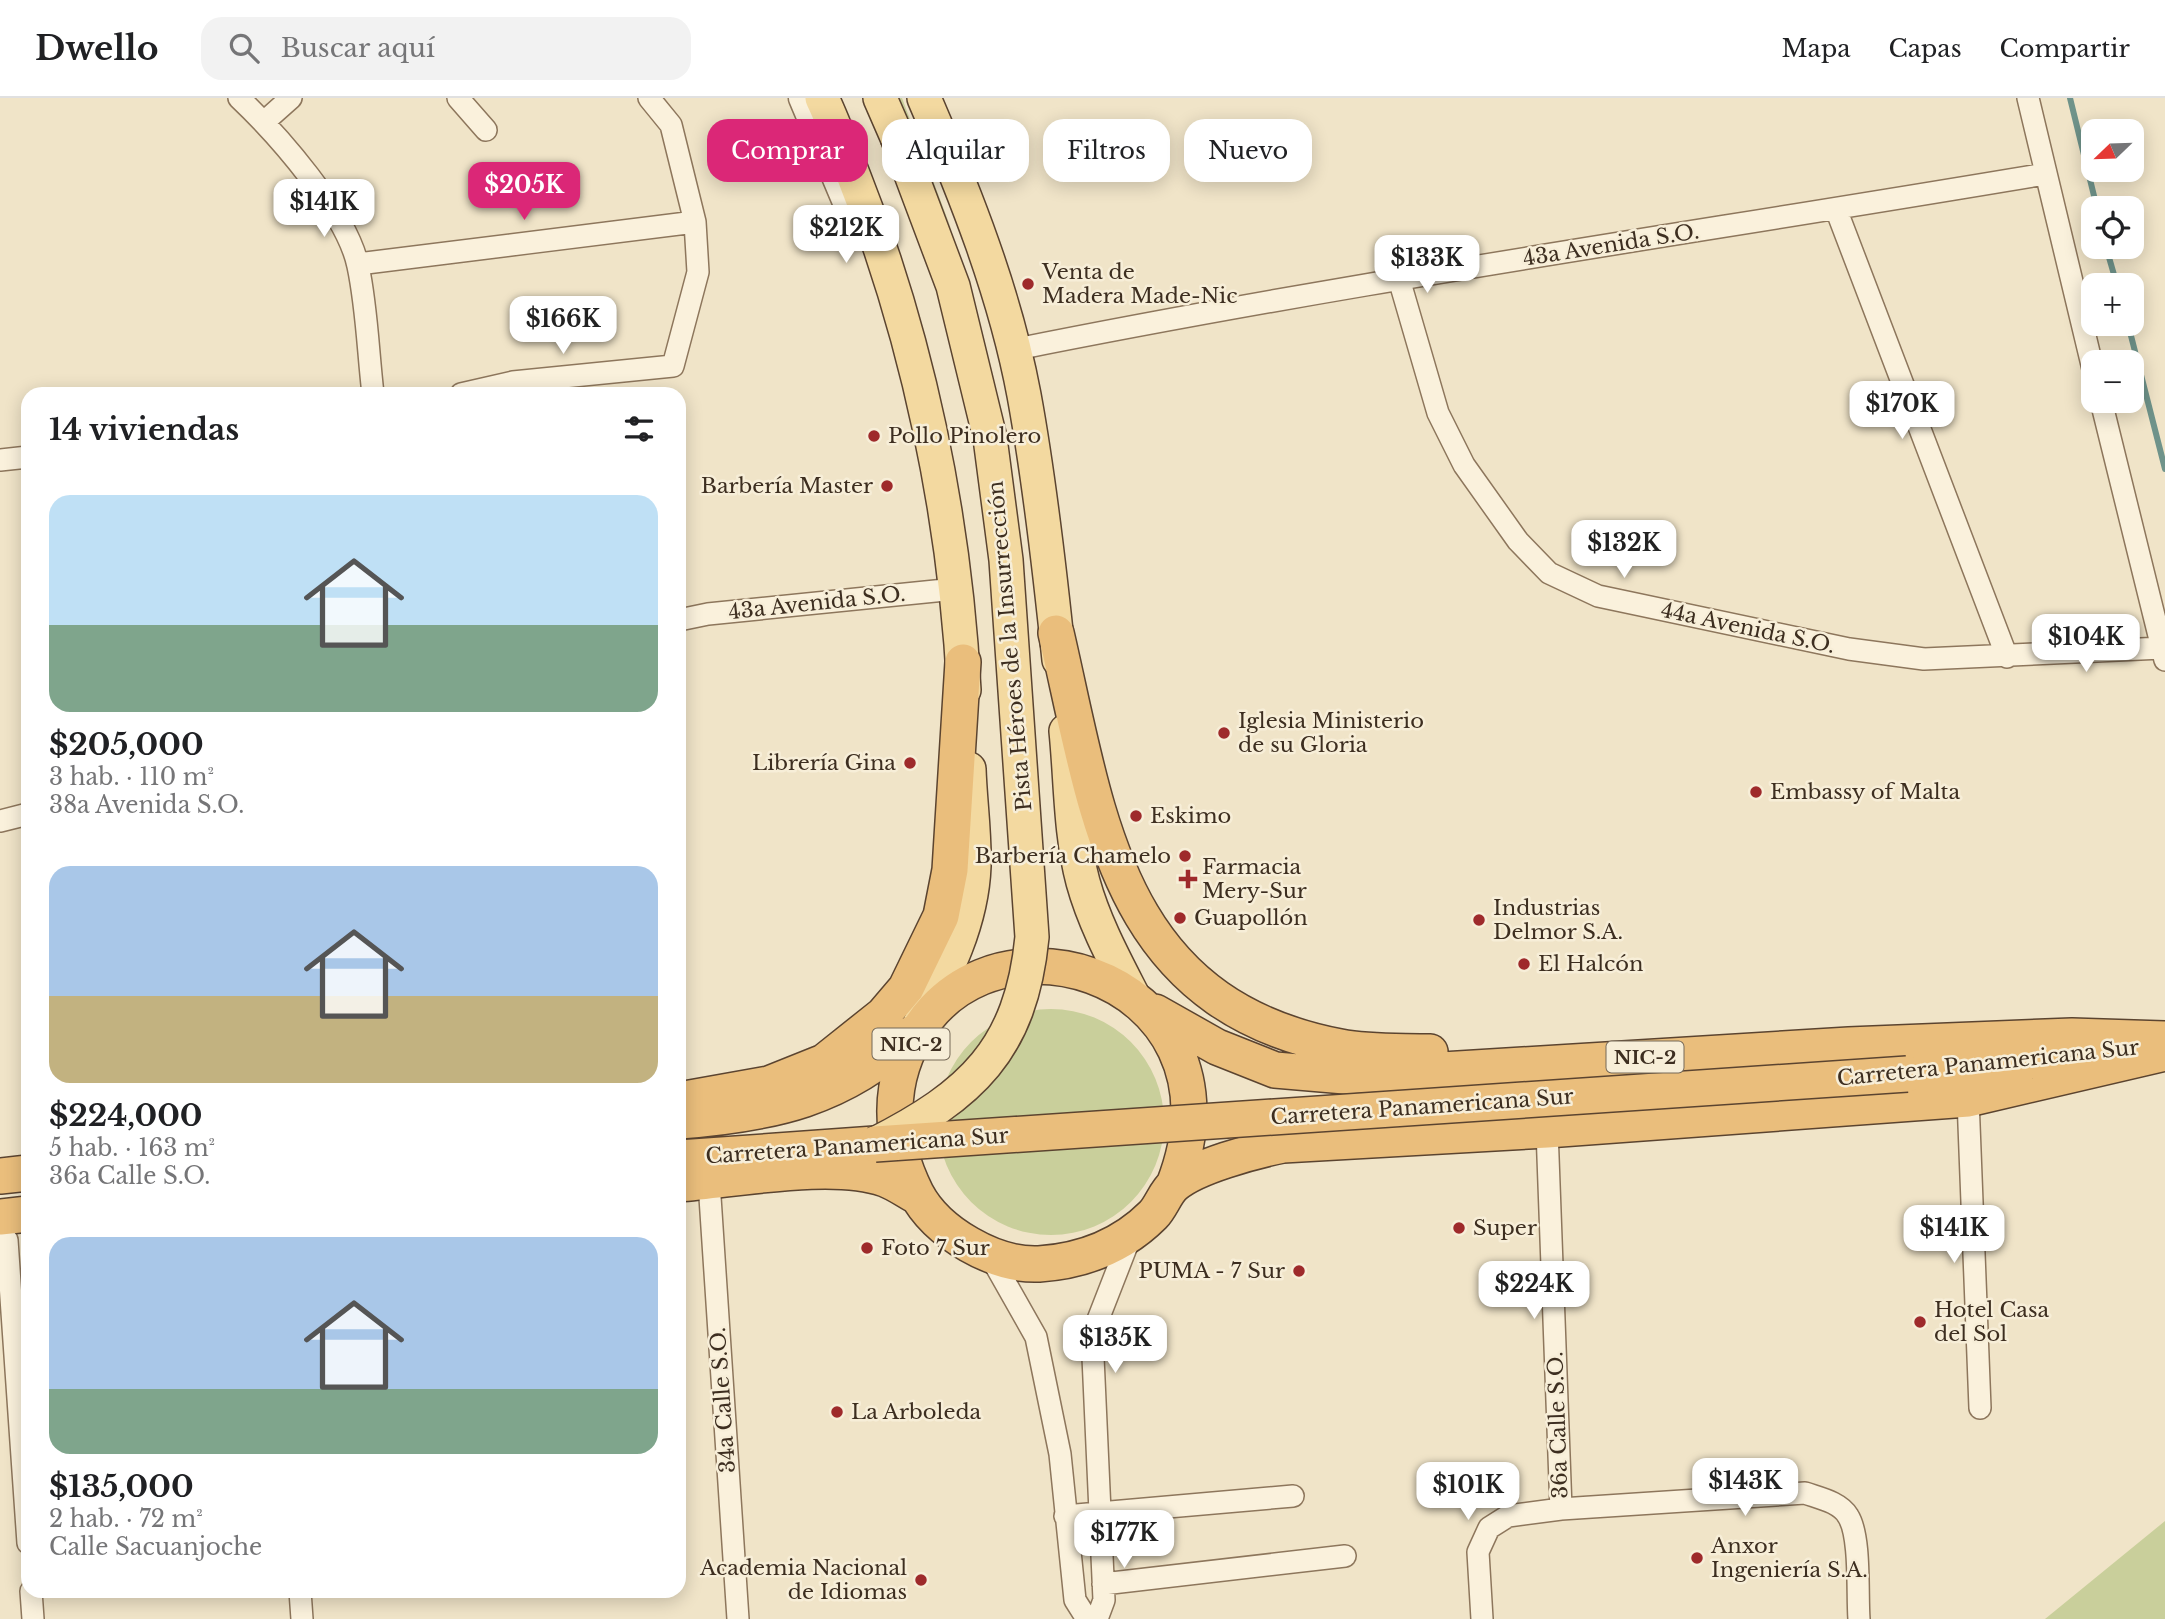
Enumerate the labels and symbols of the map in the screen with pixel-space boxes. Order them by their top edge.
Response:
north arrow [2081,119,2144,182]
pin: $205K [475,162,573,222]
pin: $141K [275,180,373,239]
pin: $212K [797,206,895,265]
street label: 43a Avenida S.O. [1521,218,1701,272]
pin: $133K [1378,236,1476,295]
place label: Venta de Madera Made-Nic [1041,259,1238,309]
marker: Venta de Madera Made-Nic [1020,276,1036,292]
pin: $166K [514,296,612,356]
pin: $170K [1853,382,1951,441]
place label: Pollo Pinolero [888,423,1041,449]
marker: Pollo Pinolero [866,428,882,444]
place label: Barbería Master [701,473,873,499]
marker: Barbería Master [879,478,895,494]
street label: Pista Héroes de la Insurrección [983,480,1037,812]
pin: $132K [1575,520,1673,580]
street label: 43a Avenida S.O. [727,581,907,625]
street label: 44a Avenida S.O. [1659,597,1837,659]
pin: $104K [2037,614,2135,674]
place label: Iglesia Ministerio de su Gloria [1238,708,1424,758]
marker: Iglesia Ministerio de su Gloria [1216,725,1232,741]
place label: Librería Gina [752,750,896,776]
marker: Librería Gina [902,755,918,771]
place label: Embassy of Malta [1770,779,1961,805]
marker: Embassy of Malta [1748,784,1764,800]
place label: Eskimo [1150,803,1231,829]
marker: Eskimo [1128,808,1144,824]
place label: Barbería Chamelo [975,843,1171,869]
marker: Barbería Chamelo [1177,848,1193,864]
place label: Farmacia Mery-Sur [1202,854,1307,904]
marker: Farmacia Mery-Sur [1180,871,1196,887]
place label: Industrias Delmor S.A. [1493,895,1623,945]
place label: Guapollón [1194,905,1308,931]
marker: Guapollón [1172,910,1188,926]
marker: Industrias Delmor S.A. [1471,912,1487,928]
place label: El Halcón [1538,951,1643,977]
marker: El Halcón [1516,956,1532,972]
road number: NIC-2 [872,1028,950,1060]
street label: Carretera Panamericana Sur [1836,1034,2140,1092]
road number: NIC-2 [1606,1042,1684,1072]
street label: Carretera Panamericana Sur [1270,1083,1574,1131]
street label: Carretera Panamericana Sur [705,1122,1009,1170]
pin: $141K [1905,1206,2003,1265]
place label: Super [1473,1215,1537,1241]
marker: Super [1451,1220,1467,1236]
place label: Foto 7 Sur [881,1235,990,1261]
marker: Foto 7 Sur [859,1240,875,1256]
place label: PUMA - 7 Sur [1138,1258,1285,1284]
pin: $224K [1485,1262,1583,1321]
marker: PUMA - 7 Sur [1291,1263,1307,1279]
place label: Hotel Casa del Sol [1934,1297,2049,1347]
marker: Hotel Casa del Sol [1912,1314,1928,1330]
pin: $135K [1066,1316,1164,1375]
street label: 34a Calle S.O. [705,1326,741,1474]
street label: 36a Calle S.O. [1542,1351,1574,1499]
place label: La Arboleda [851,1399,982,1425]
marker: La Arboleda [829,1404,845,1420]
pin: $143K [1696,1458,1794,1518]
pin: $101K [1419,1462,1517,1522]
pin: $177K [1075,1510,1173,1570]
place label: Anxor Ingeniería S.A. [1710,1533,1868,1583]
marker: Anxor Ingeniería S.A. [1689,1550,1705,1566]
place label: Academia Nacional de Idiomas [699,1555,907,1605]
marker: Academia Nacional de Idiomas [913,1572,929,1588]

